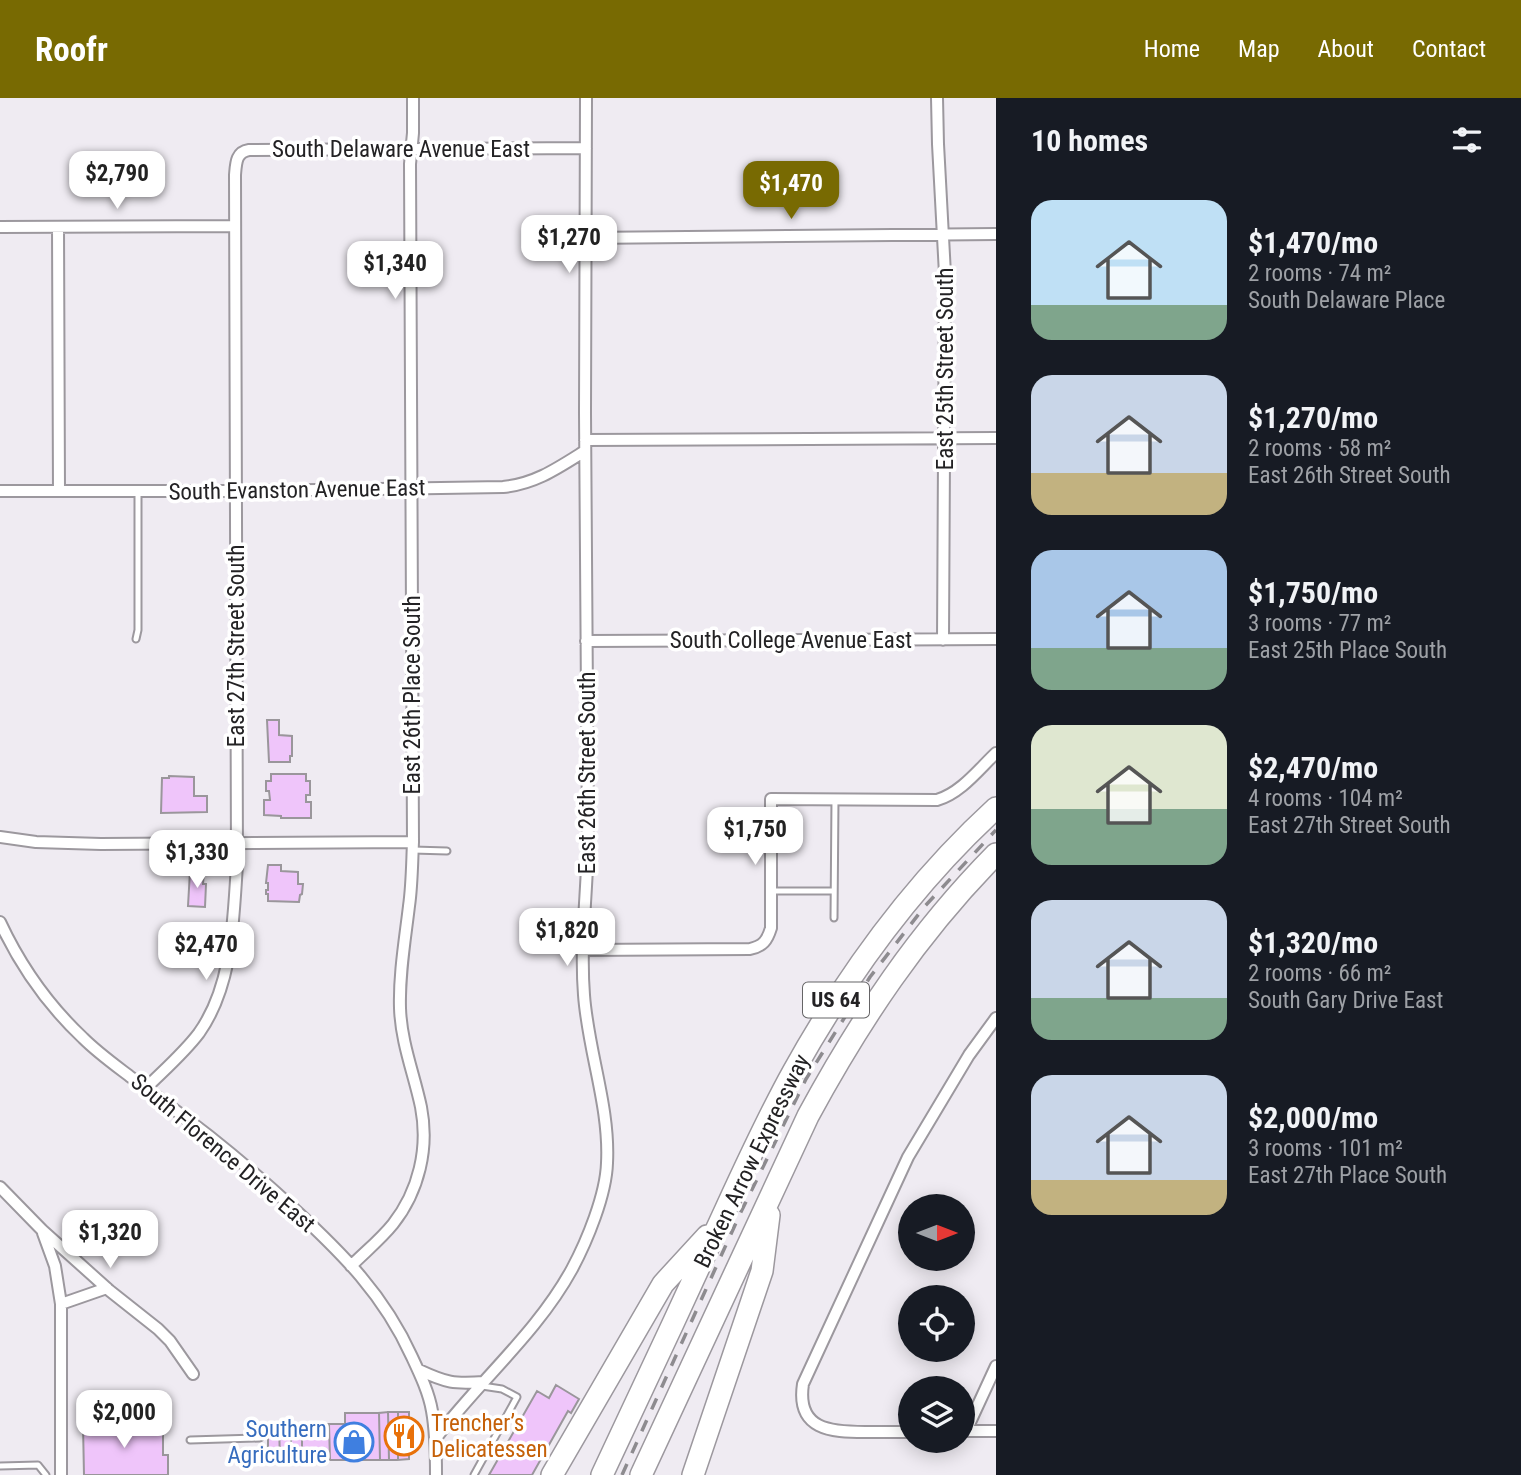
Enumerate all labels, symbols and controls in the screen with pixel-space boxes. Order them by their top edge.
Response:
text: Roofr [35,30,108,69]
text: Home [1144,35,1200,63]
text: Map [1238,35,1280,63]
text: About [1318,35,1374,63]
text: Contact [1412,35,1486,63]
icon: filters [1448,121,1486,159]
text: 10 homes [1031,123,1148,158]
street label: South Delaware Avenue East [272,136,530,163]
pin: $2,790 [60,152,174,211]
text: $2,790 [85,160,149,187]
pin: $1,470 [734,162,848,221]
text: $1,470 [759,170,823,197]
pin: $1,270 [512,216,626,275]
text: $1,270 [537,224,601,251]
text: $1,470/mo [1248,225,1378,260]
icon: home [1087,228,1171,312]
pin: $1,340 [338,242,452,301]
text: $1,340 [363,250,427,277]
text: 2 rooms · 74 m² [1248,260,1391,287]
street label: East 25th Street South [932,268,959,470]
text: South Delaware Place [1248,287,1445,314]
text: $1,270/mo [1248,400,1378,435]
icon: home [1087,403,1171,487]
text: 2 rooms · 58 m² [1248,435,1391,462]
text: East 26th Street South [1248,462,1451,489]
street label: South Evanston Avenue East [168,474,426,506]
street label: East 27th Street South [223,545,250,747]
text: $1,750/mo [1248,575,1378,610]
icon: home [1087,578,1171,662]
street label: East 26th Place South [399,595,426,795]
text: 3 rooms · 77 m² [1248,610,1391,637]
street label: South College Avenue East [670,627,912,654]
text: East 25th Place South [1248,637,1447,664]
street label: East 26th Street South [574,672,601,874]
text: $2,470/mo [1248,750,1378,785]
icon: home [1087,753,1171,837]
text: 4 rooms · 104 m² [1248,785,1403,812]
pin: $1,750 [698,808,812,867]
text: East 27th Street South [1248,812,1451,839]
text: $1,750 [723,816,787,843]
pin: $1,330 [140,830,254,890]
text: $1,330 [165,839,229,866]
pin: $1,820 [510,908,624,968]
text: $1,820 [535,917,599,944]
pin: $2,470 [149,922,263,982]
text: $1,320/mo [1248,925,1378,960]
icon: home [1087,928,1171,1012]
text: $2,470 [174,931,238,958]
text: 2 rooms · 66 m² [1248,960,1391,987]
road number: US 64 [803,982,869,1018]
text: South Gary Drive East [1248,987,1443,1014]
street label: Broken Arrow Expressway [689,1050,816,1272]
street label: South Florence Drive East [125,1068,321,1238]
text: $2,000/mo [1248,1100,1378,1135]
icon: home [1087,1103,1171,1187]
text: 3 rooms · 101 m² [1248,1135,1403,1162]
text: East 27th Place South [1248,1162,1447,1189]
north arrow [898,1194,975,1270]
map controls [898,1194,975,1453]
pin: $1,320 [53,1210,167,1270]
text: $1,320 [78,1219,142,1246]
button: locate [898,1285,975,1362]
button: layers [898,1376,975,1453]
pin: $2,000 [67,1390,181,1450]
text: $2,000 [92,1399,156,1426]
place label: Trencher’s Delicatessen [431,1410,548,1463]
restaurant icon: Trencher’s Delicatessen [383,1415,425,1457]
place label: Southern Agriculture [228,1416,327,1469]
shop icon: Southern Agriculture [333,1421,375,1463]

